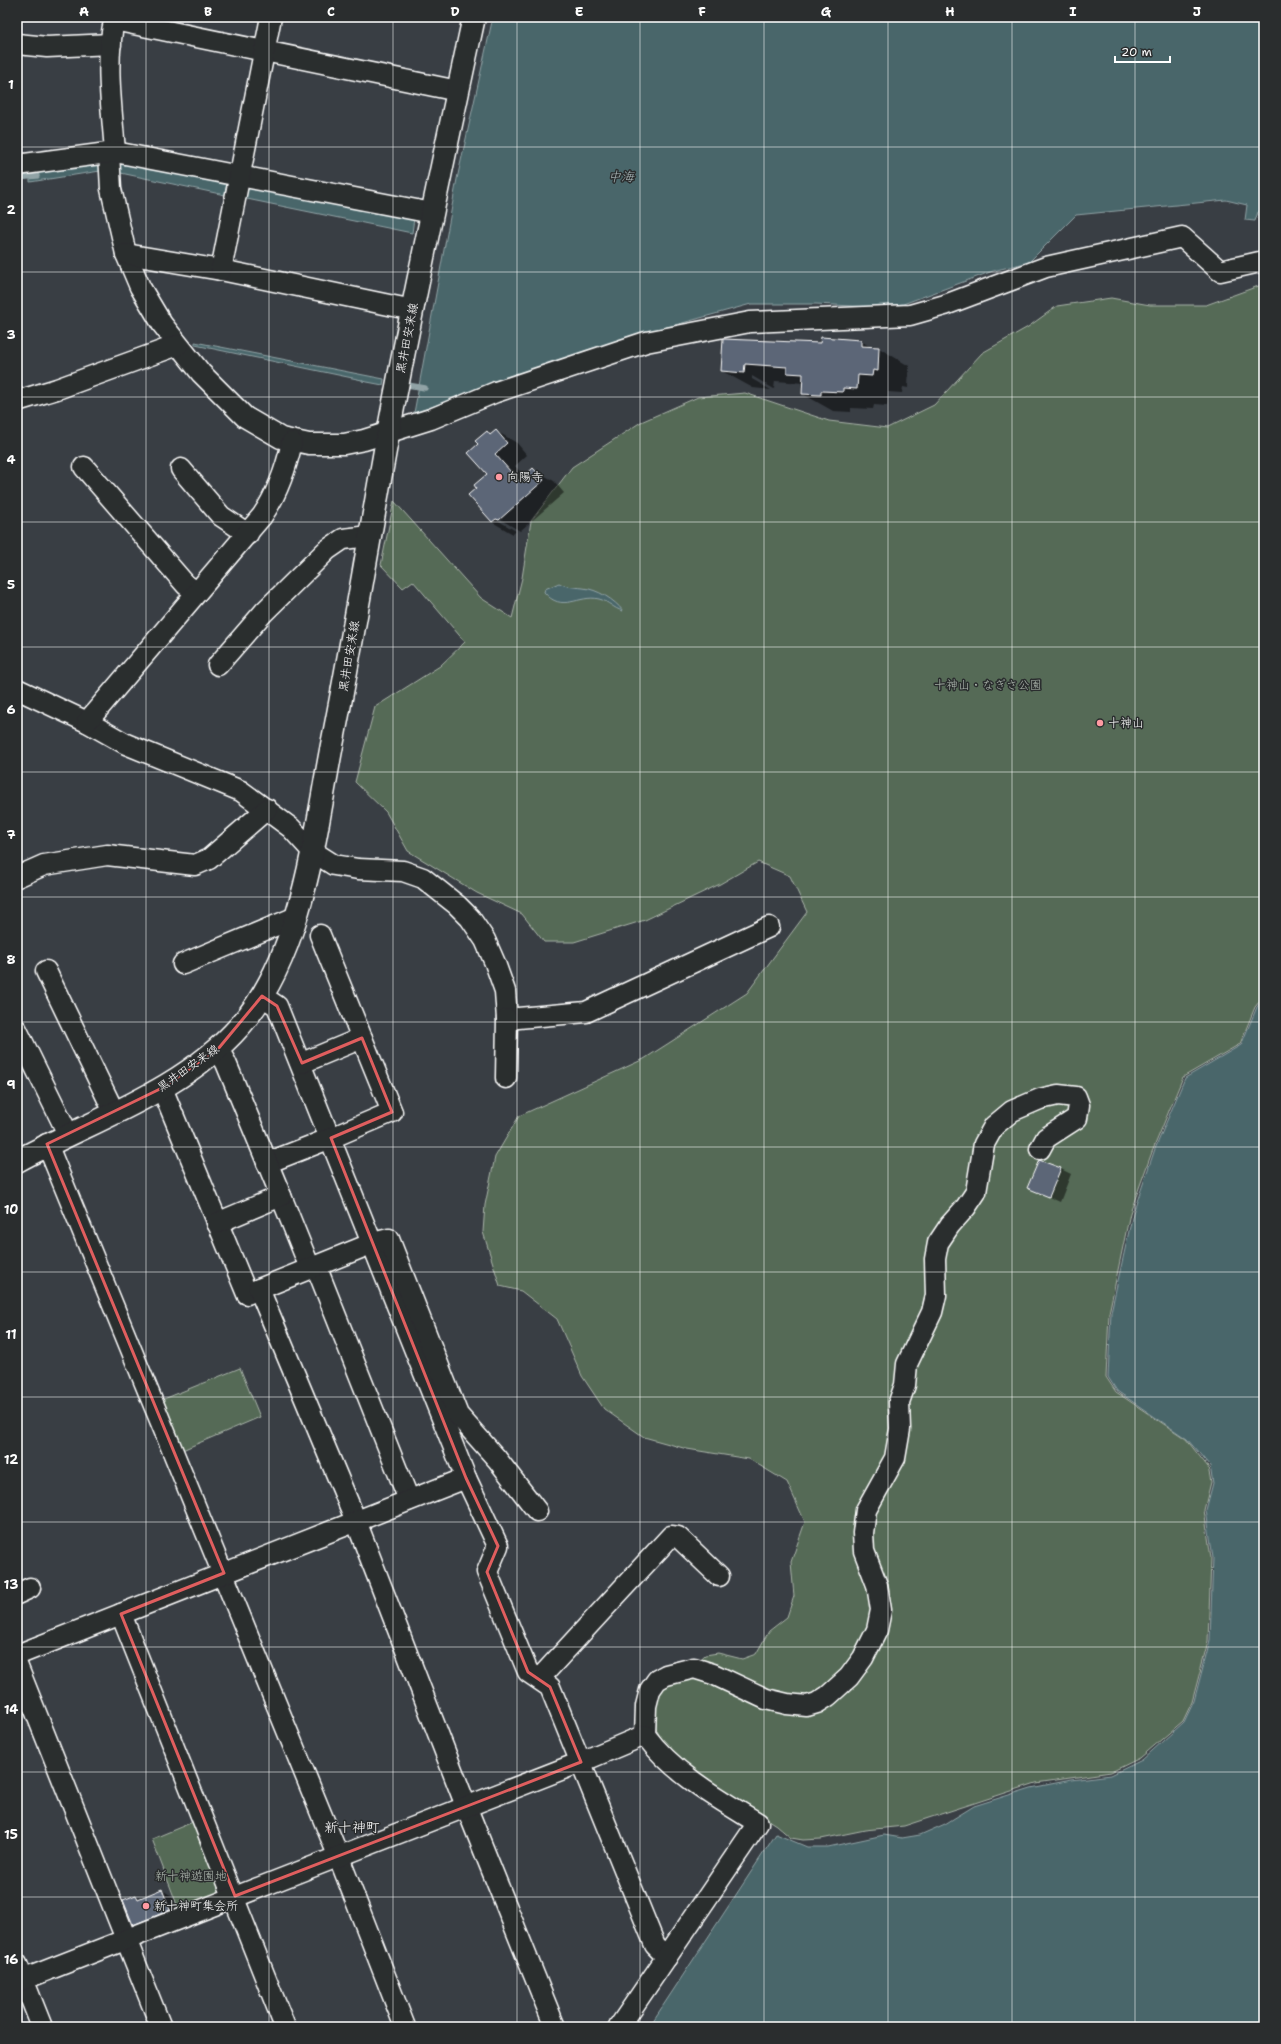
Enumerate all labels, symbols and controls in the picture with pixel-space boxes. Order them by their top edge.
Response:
text: A [79,3,89,20]
text: B [204,3,212,20]
text: C [327,3,335,20]
text: D [450,3,460,20]
text: E [575,3,584,20]
text: F [698,3,706,20]
text: G [821,3,832,20]
text: H [945,3,955,20]
text: I [1069,3,1077,20]
text: J [1193,3,1201,20]
scale bar [1115,38,1170,64]
text: 20 m [1121,44,1152,60]
text: 1 [8,76,14,93]
water label: 中海 [608,168,635,185]
text: 2 [6,201,16,218]
street label: 黒井田安来線 [392,301,422,375]
text: 3 [6,326,16,343]
text: 4 [6,451,16,468]
place label: 向陽寺 [507,469,543,485]
marker: 向陽寺 [494,472,504,482]
text: 5 [7,576,15,593]
street label: 黒井田安来線 [335,619,363,693]
park label: 十神山・なぎさ公園 [934,677,1042,693]
text: 6 [6,701,16,718]
place label: 十神山 [1108,715,1144,731]
marker: 十神山 [1095,718,1105,728]
text: 7 [6,826,16,843]
text: 8 [6,951,16,968]
street label: 黒井田安来線 [154,1041,222,1095]
text: 9 [6,1076,16,1093]
text: 10 [4,1201,18,1218]
text: 11 [5,1326,17,1343]
text: 12 [4,1451,18,1468]
text: 13 [4,1576,18,1593]
text: 14 [4,1701,18,1718]
district label: 新十神町 [324,1818,380,1836]
text: 15 [4,1826,18,1843]
park label: 新十神遊園地 [155,1868,227,1884]
place label: 新十神町集会所 [154,1898,238,1914]
marker: 新十神町集会所 [141,1901,151,1911]
text: 16 [4,1951,18,1968]

